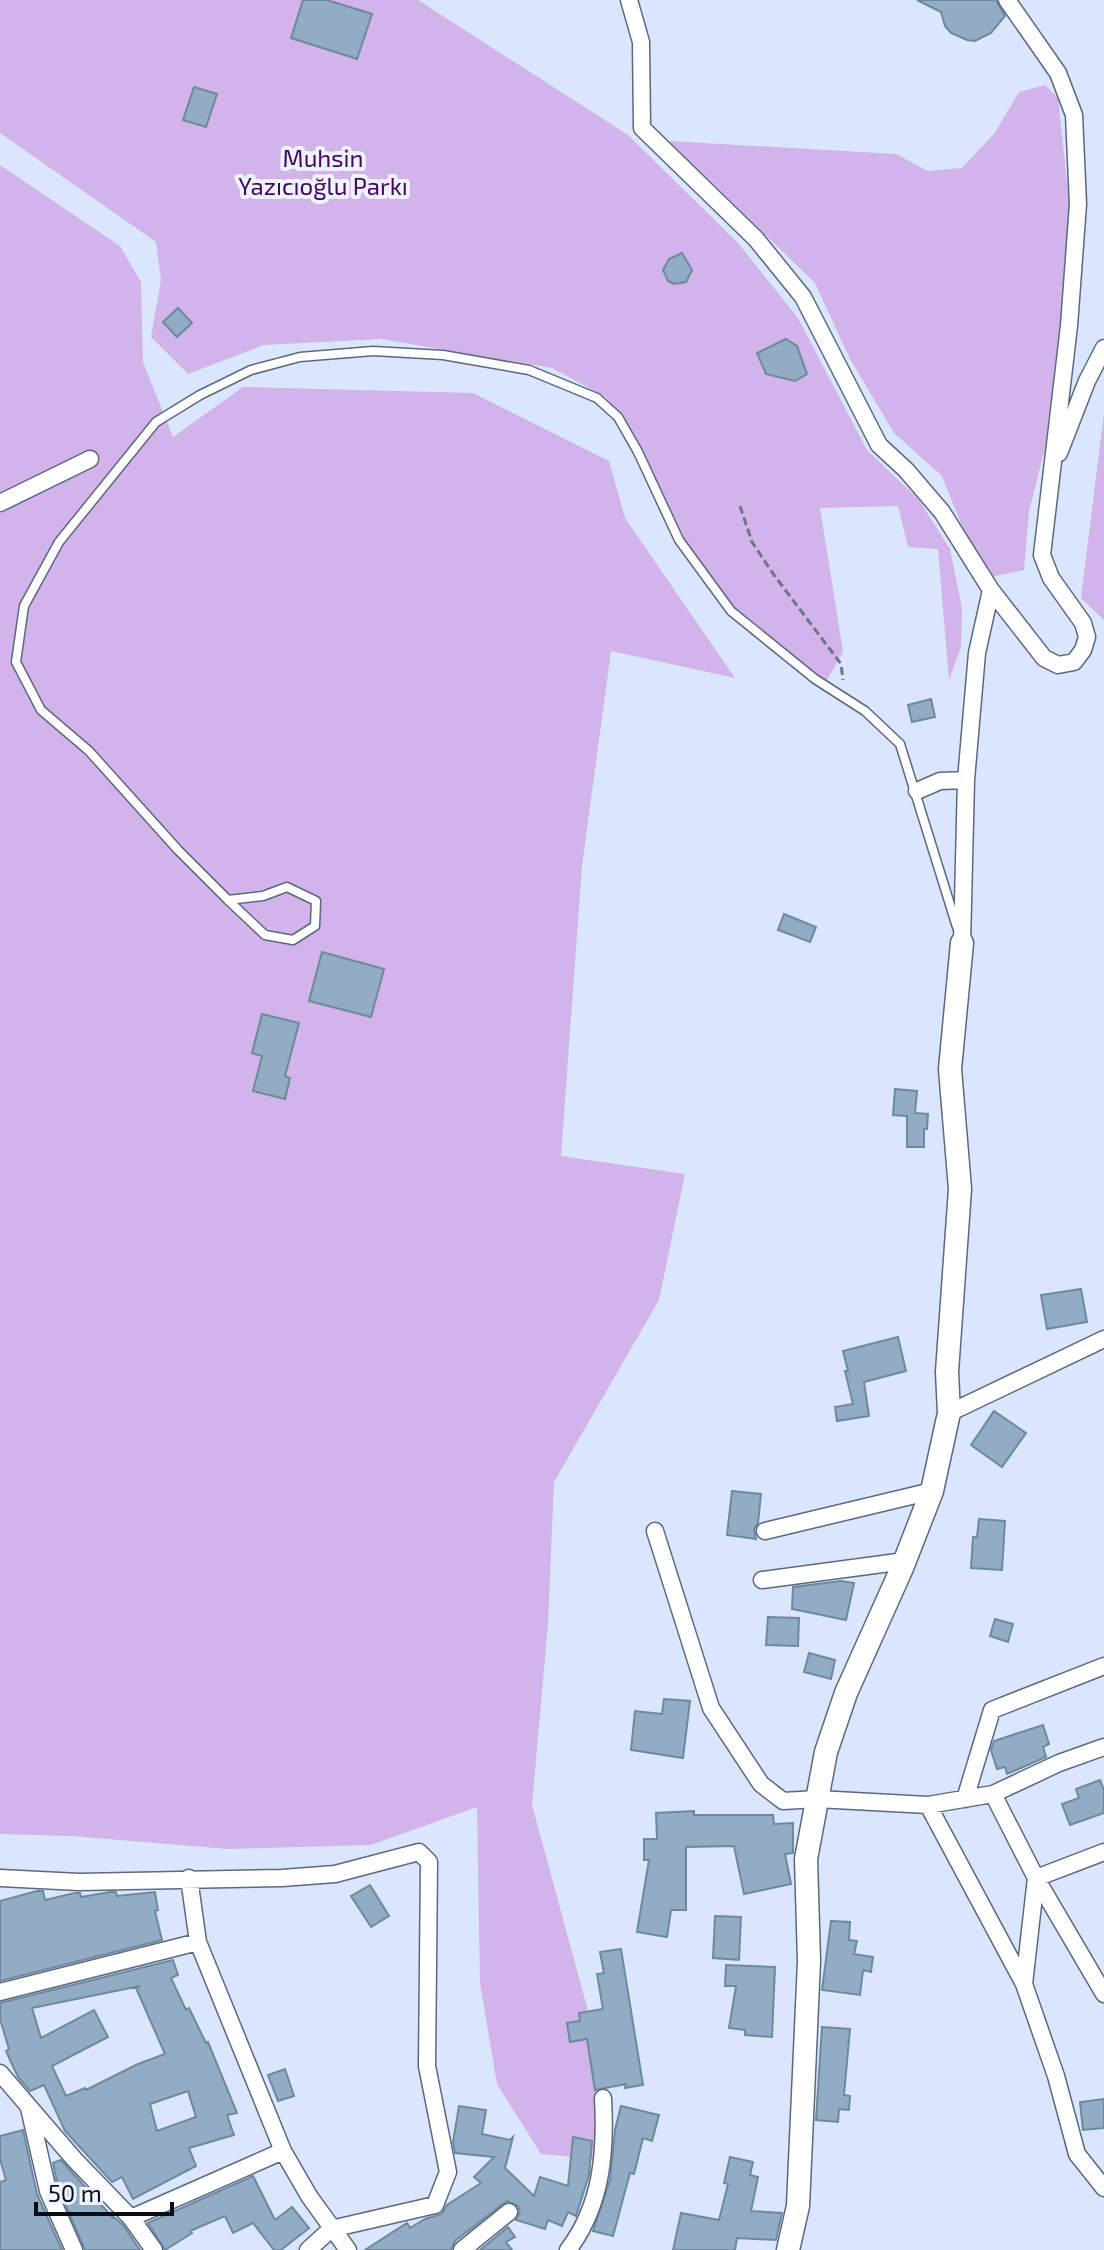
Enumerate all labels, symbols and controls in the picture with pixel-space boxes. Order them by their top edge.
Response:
park label: Muhsin Yazıcıoğlu Parkı [238,143,408,200]
scale bar [36,2166,172,2216]
text: 50 m [48,2178,102,2207]

